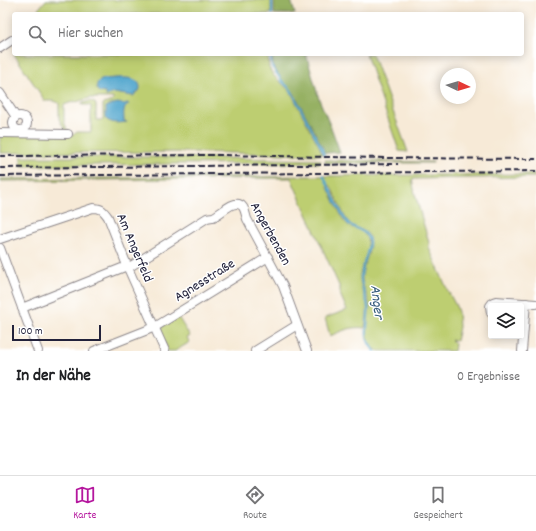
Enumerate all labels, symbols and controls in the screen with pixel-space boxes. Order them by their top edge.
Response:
search box [12,12,524,56]
icon: search [26,23,48,45]
text: Hier suchen [58,23,123,45]
north arrow [440,68,476,104]
street label: Angerbenden [244,199,296,269]
street label: Am Angerfeld [111,210,157,286]
street label: Agnesstraße [171,255,239,307]
water label: Anger [363,284,389,322]
map controls [488,303,524,339]
button: layers [488,303,524,339]
scale bar [12,323,101,342]
text: 100 m [18,324,42,340]
text: In der Nähe [16,365,91,389]
text: 0 Ergebnisse [457,368,520,387]
tab: Karte [73,484,96,524]
tab: Route [243,484,267,524]
tab: Gespeichert [413,484,463,524]

